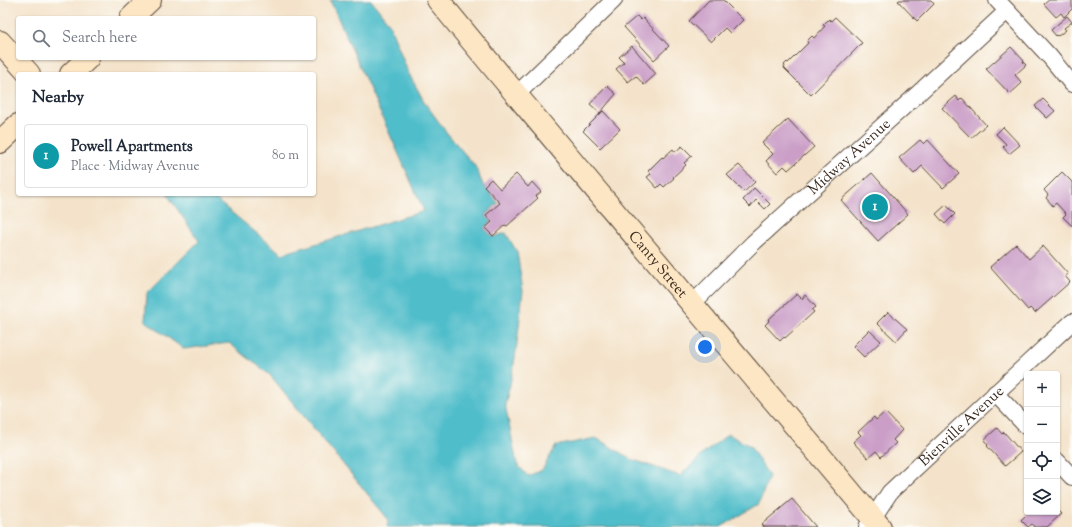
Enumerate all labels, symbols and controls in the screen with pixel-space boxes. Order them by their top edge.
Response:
search box [16,16,316,60]
icon: search [30,27,52,49]
text: Search here [62,28,137,49]
text: Nearby [32,86,84,110]
street label: Midway Avenue [804,114,896,201]
text: Powell Apartments [71,137,193,158]
text: 1 [44,147,48,165]
text: 80 m [272,147,299,165]
text: Place · Midway Avenue [71,158,200,176]
pin: 1 [862,192,888,222]
street label: Canty Street [623,227,692,303]
your location [695,337,715,357]
map controls [1024,371,1060,515]
button: + [1024,371,1060,407]
street label: Bienville Avenue [915,382,1009,472]
button: − [1024,407,1060,443]
button: locate [1024,443,1060,479]
button: layers [1024,479,1060,515]

